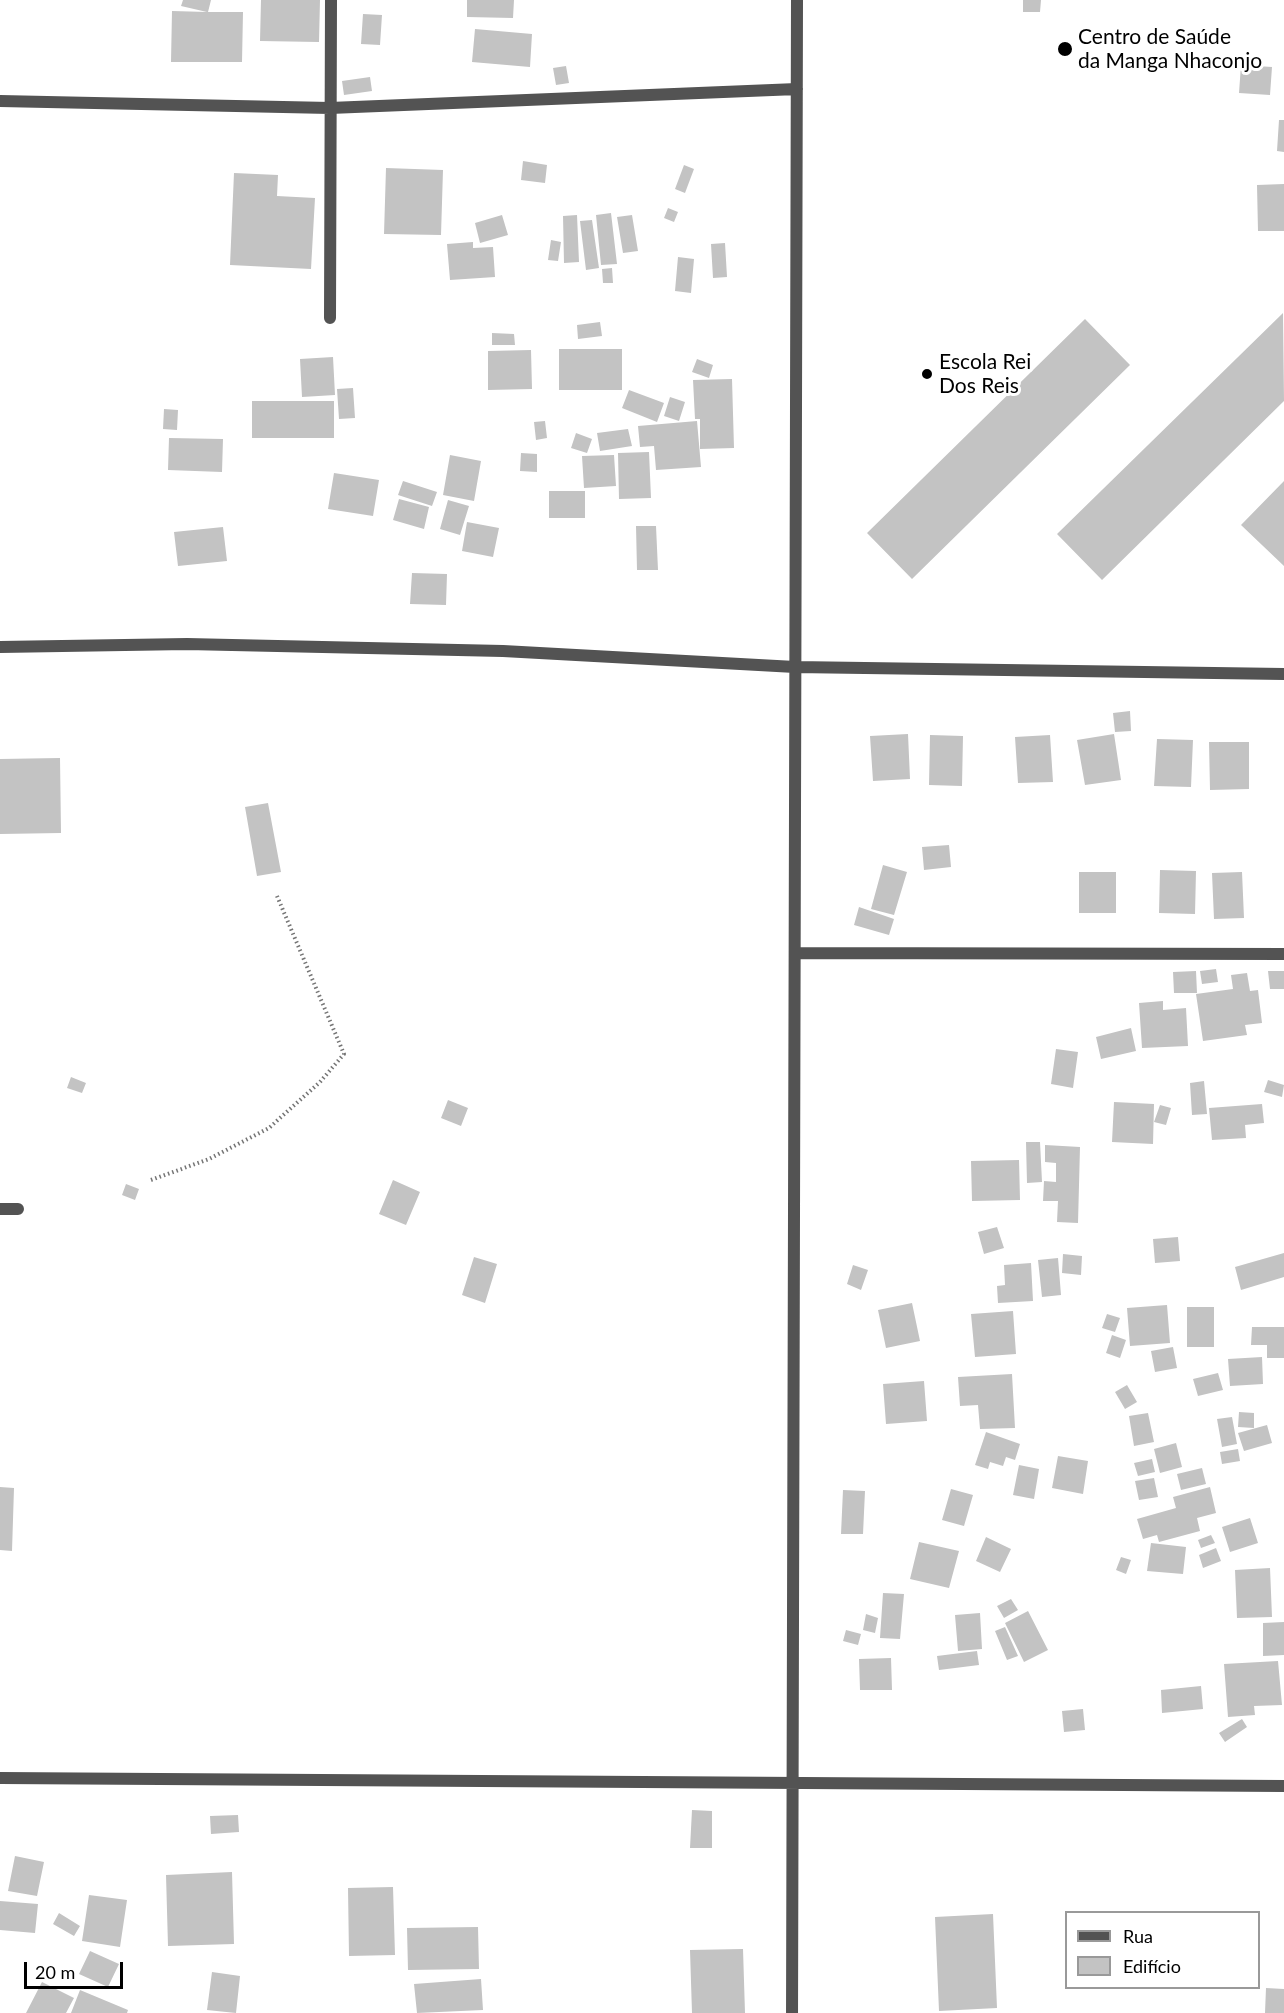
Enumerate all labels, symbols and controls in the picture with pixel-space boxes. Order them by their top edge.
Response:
place label: Centro de Saúde da Manga Nhaconjo [1078,24,1262,74]
marker: Centro de Saúde da Manga Nhaconjo [1056,40,1074,58]
place label: Escola Rei Dos Reis [939,349,1031,399]
marker: Escola Rei Dos Reis [920,367,934,381]
legend [1065,1911,1260,1989]
text: Rua [1123,1925,1153,1947]
scale bar [27,1950,126,1988]
text: Edifício [1123,1955,1181,1977]
text: 20 m [35,1961,75,1983]

